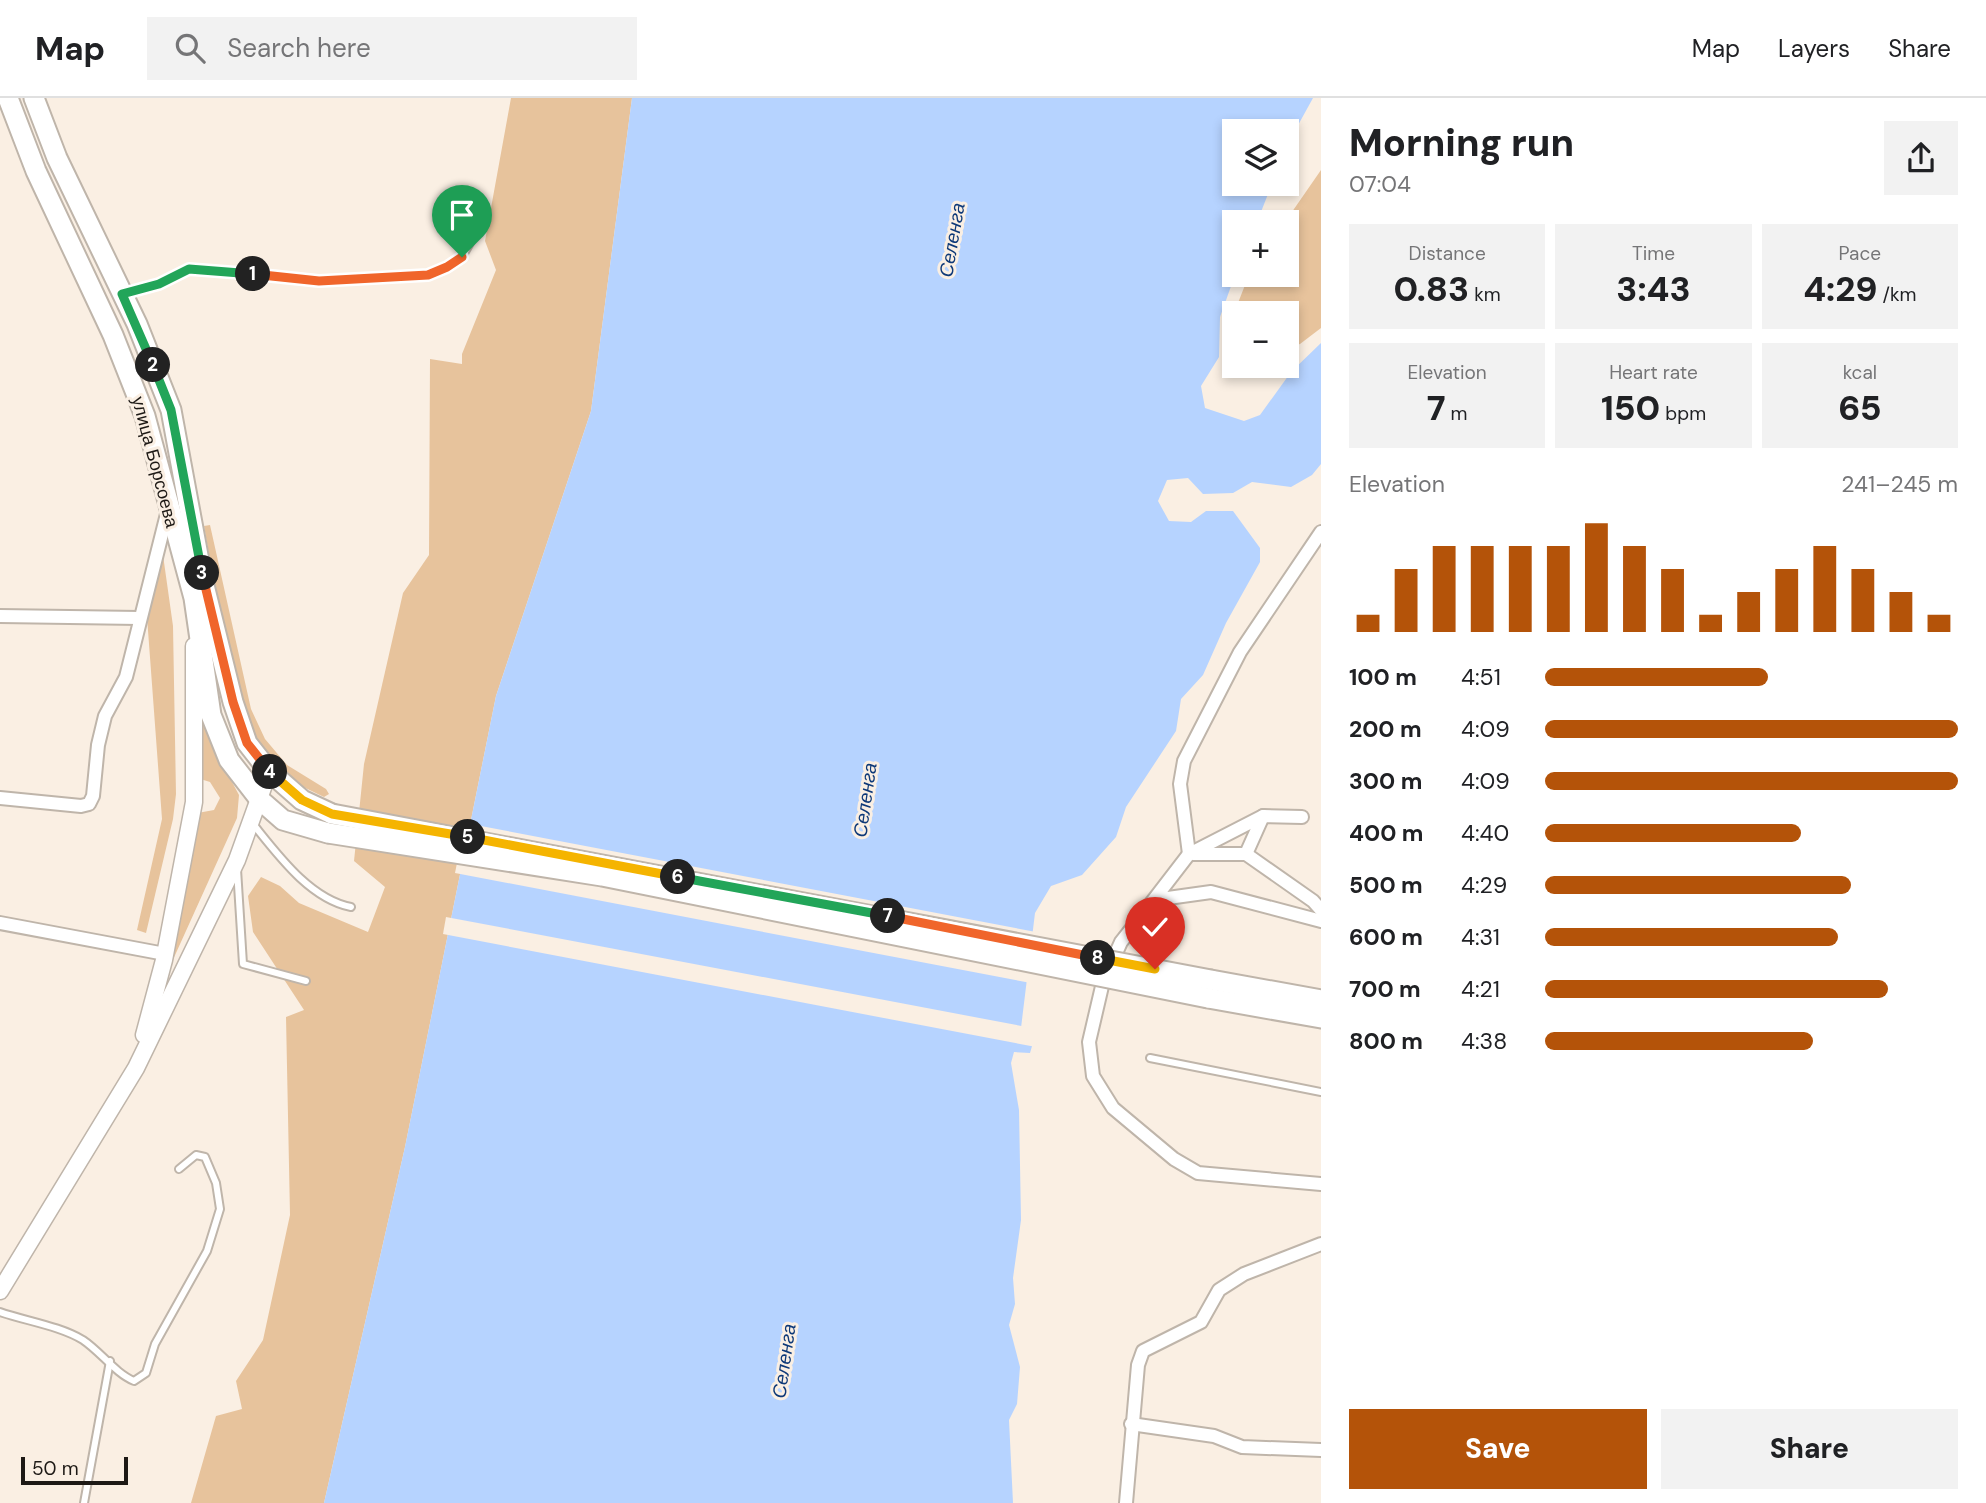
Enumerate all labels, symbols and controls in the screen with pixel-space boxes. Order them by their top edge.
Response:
search box [147,17,637,80]
text: Map [35,27,105,70]
icon: search [171,29,209,67]
text: Search here [227,31,371,65]
text: Map [1692,33,1740,64]
text: Layers [1778,33,1850,64]
text: Share [1888,33,1951,64]
text: Morning run [1349,118,1574,168]
map controls [1222,119,1299,378]
button: layers [1222,119,1299,196]
button: share [1884,121,1958,195]
text: 07:04 [1349,169,1411,199]
pin [432,185,492,257]
icon: arrive [443,196,481,234]
water label: Селенга [933,201,971,279]
button: + [1222,210,1299,287]
text: Distance [1409,241,1486,266]
text: Time [1632,241,1675,266]
text: Pace [1839,241,1881,266]
pin: 1 [236,256,270,292]
text: 1 [249,261,256,286]
text: 0.83 [1394,266,1469,312]
text: 3:43 [1616,266,1691,312]
text: 4:29 [1803,266,1877,312]
text: km [1469,282,1501,307]
text: /km [1877,282,1917,307]
button: − [1222,301,1299,378]
pin: 2 [136,348,170,382]
text: 2 [147,352,158,377]
text: Elevation [1408,360,1487,385]
text: Heart rate [1609,360,1698,385]
text: kcal [1843,360,1877,385]
text: 7 [1427,385,1446,431]
text: 150 [1601,385,1660,431]
text: 65 [1838,385,1881,431]
street label: улица Борсоева [126,394,184,531]
text: m [1446,401,1468,426]
text: bpm [1660,401,1706,426]
text: Elevation [1349,469,1445,499]
text: 241–245 m [1841,469,1958,499]
pin: 3 [184,556,220,590]
text: 3 [196,560,207,585]
text: 100 m [1349,662,1417,692]
text: 4:51 [1461,662,1501,692]
text: 200 m [1349,714,1422,744]
text: 4:09 [1461,714,1510,744]
pin: 4 [252,754,288,790]
text: 4 [263,759,276,784]
water label: Селенга [847,761,883,839]
text: 300 m [1349,766,1422,796]
text: 4:09 [1461,766,1510,796]
text: 400 m [1349,818,1423,848]
text: 4:40 [1461,818,1509,848]
pin: 5 [450,820,486,854]
text: 5 [462,824,473,849]
pin: 6 [660,860,696,894]
text: 6 [671,864,684,889]
text: 500 m [1349,870,1423,900]
text: 4:29 [1461,870,1507,900]
pin [1125,897,1185,969]
pin: 7 [870,898,906,934]
text: 7 [882,903,893,928]
icon: check [1136,908,1174,946]
text: 600 m [1349,922,1423,952]
text: 4:31 [1461,922,1500,952]
pin: 8 [1080,940,1116,976]
text: 8 [1091,945,1104,970]
text: 700 m [1349,974,1421,1004]
text: 4:21 [1461,974,1500,1004]
text: 800 m [1349,1026,1423,1056]
text: 4:38 [1461,1026,1507,1056]
water label: Селенга [766,1322,802,1400]
button: Save [1349,1409,1647,1489]
button: Share [1661,1409,1958,1489]
scale bar [21,1454,128,1486]
text: 50 m [32,1456,79,1481]

